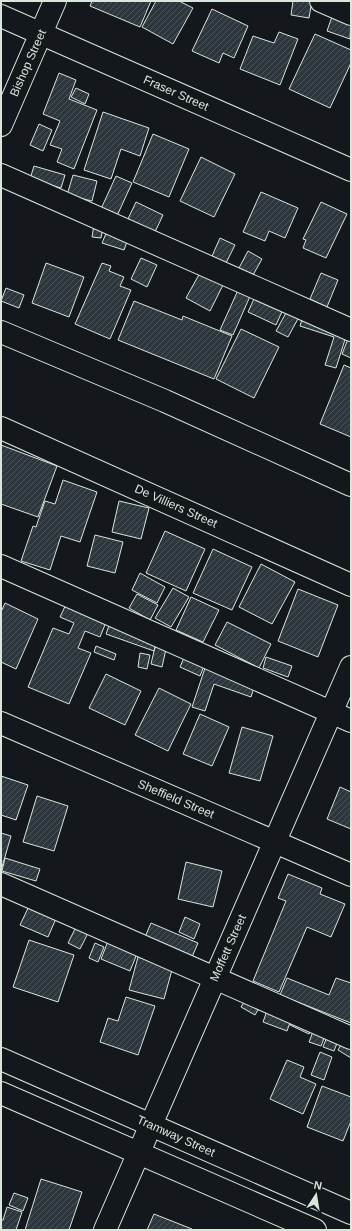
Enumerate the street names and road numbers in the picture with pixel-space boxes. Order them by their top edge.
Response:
street label: Bishop Street [7,27,49,99]
street label: Fraser Street [141,72,211,114]
street label: De Villiers Street [132,481,220,531]
street label: Sheffield Street [136,777,217,822]
street label: Moffett Street [207,912,249,984]
street label: Tramway Street [135,1112,218,1160]

